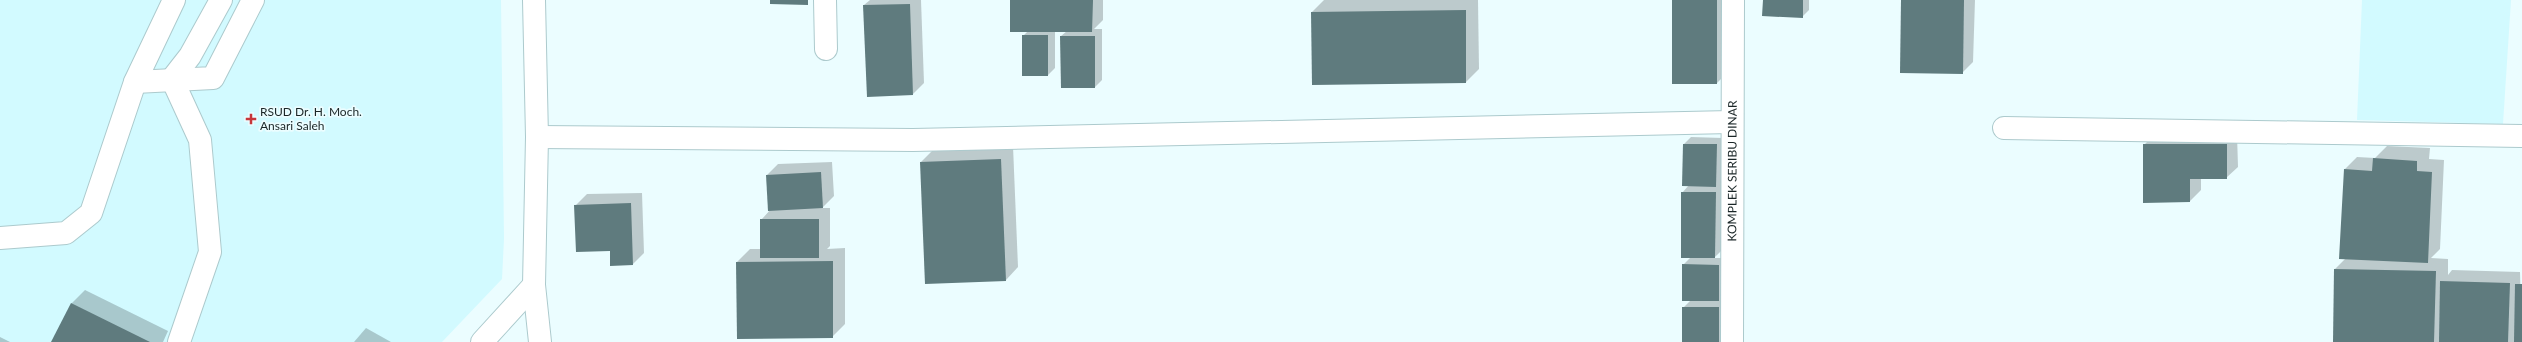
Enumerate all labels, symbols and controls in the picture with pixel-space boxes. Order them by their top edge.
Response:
street label: KOMPLEK SERIBU DINAR [1724,100,1740,241]
place label: RSUD Dr. H. Moch. Ansari Saleh [260,104,362,133]
marker: RSUD Dr. H. Moch. Ansari Saleh [245,113,257,125]

